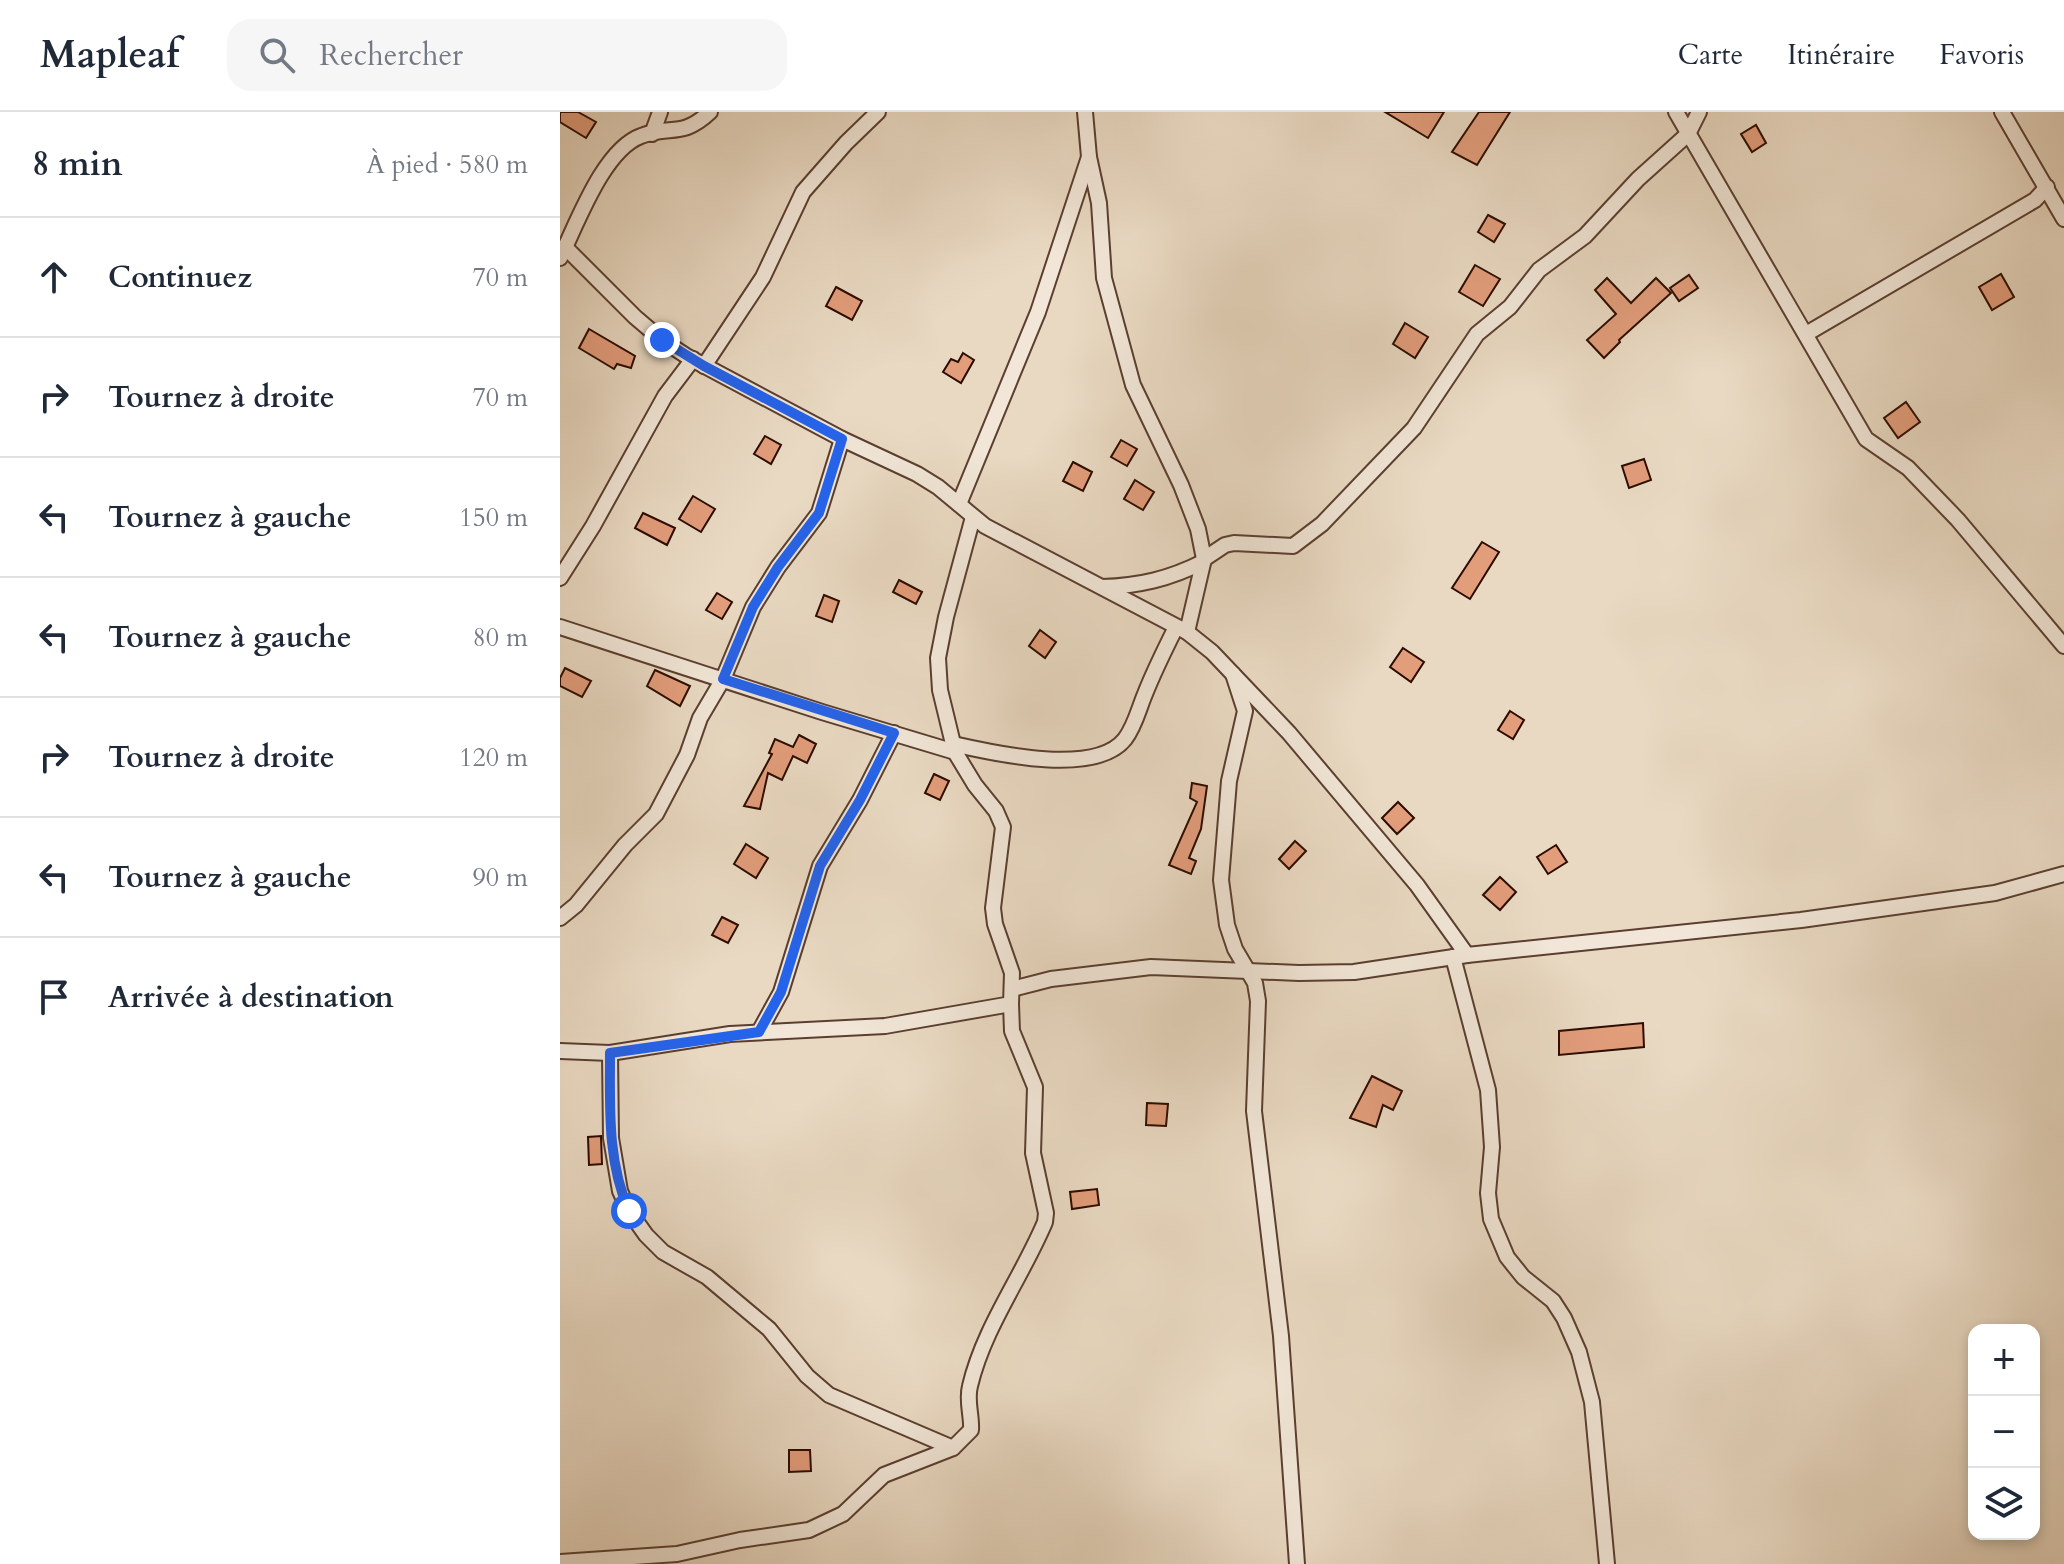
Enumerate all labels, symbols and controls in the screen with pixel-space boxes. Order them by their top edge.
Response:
search box [227,19,787,91]
text: Mapleaf [40,29,179,81]
icon: search [255,33,299,77]
text: Rechercher [319,35,463,76]
text: Carte [1678,36,1743,74]
text: Itinéraire [1787,36,1895,74]
text: Favoris [1939,36,2024,74]
text: 8 min [32,141,123,187]
text: À pied · 580 m [366,147,528,182]
icon: ahead [32,255,76,299]
text: Continuez [108,257,252,298]
text: 70 m [472,260,528,295]
route end [644,322,680,358]
icon: right [32,375,76,419]
text: Tournez à droite [108,377,335,418]
text: 70 m [472,380,528,415]
icon: left [32,495,76,539]
text: Tournez à gauche [108,497,352,538]
text: 150 m [459,500,528,535]
icon: left [32,615,76,659]
text: Tournez à gauche [108,617,352,658]
text: 80 m [472,620,528,655]
icon: right [32,735,76,779]
text: Tournez à droite [108,737,335,778]
text: 120 m [459,740,528,775]
icon: left [32,855,76,899]
text: Tournez à gauche [108,857,352,898]
text: 90 m [472,860,528,895]
icon: arrive [32,975,76,1019]
text: Arrivée à destination [108,977,394,1018]
route start [611,1193,647,1229]
map controls [1968,1324,2040,1540]
button: + [1968,1324,2040,1396]
button: − [1968,1396,2040,1468]
button: layers [1968,1468,2040,1540]

